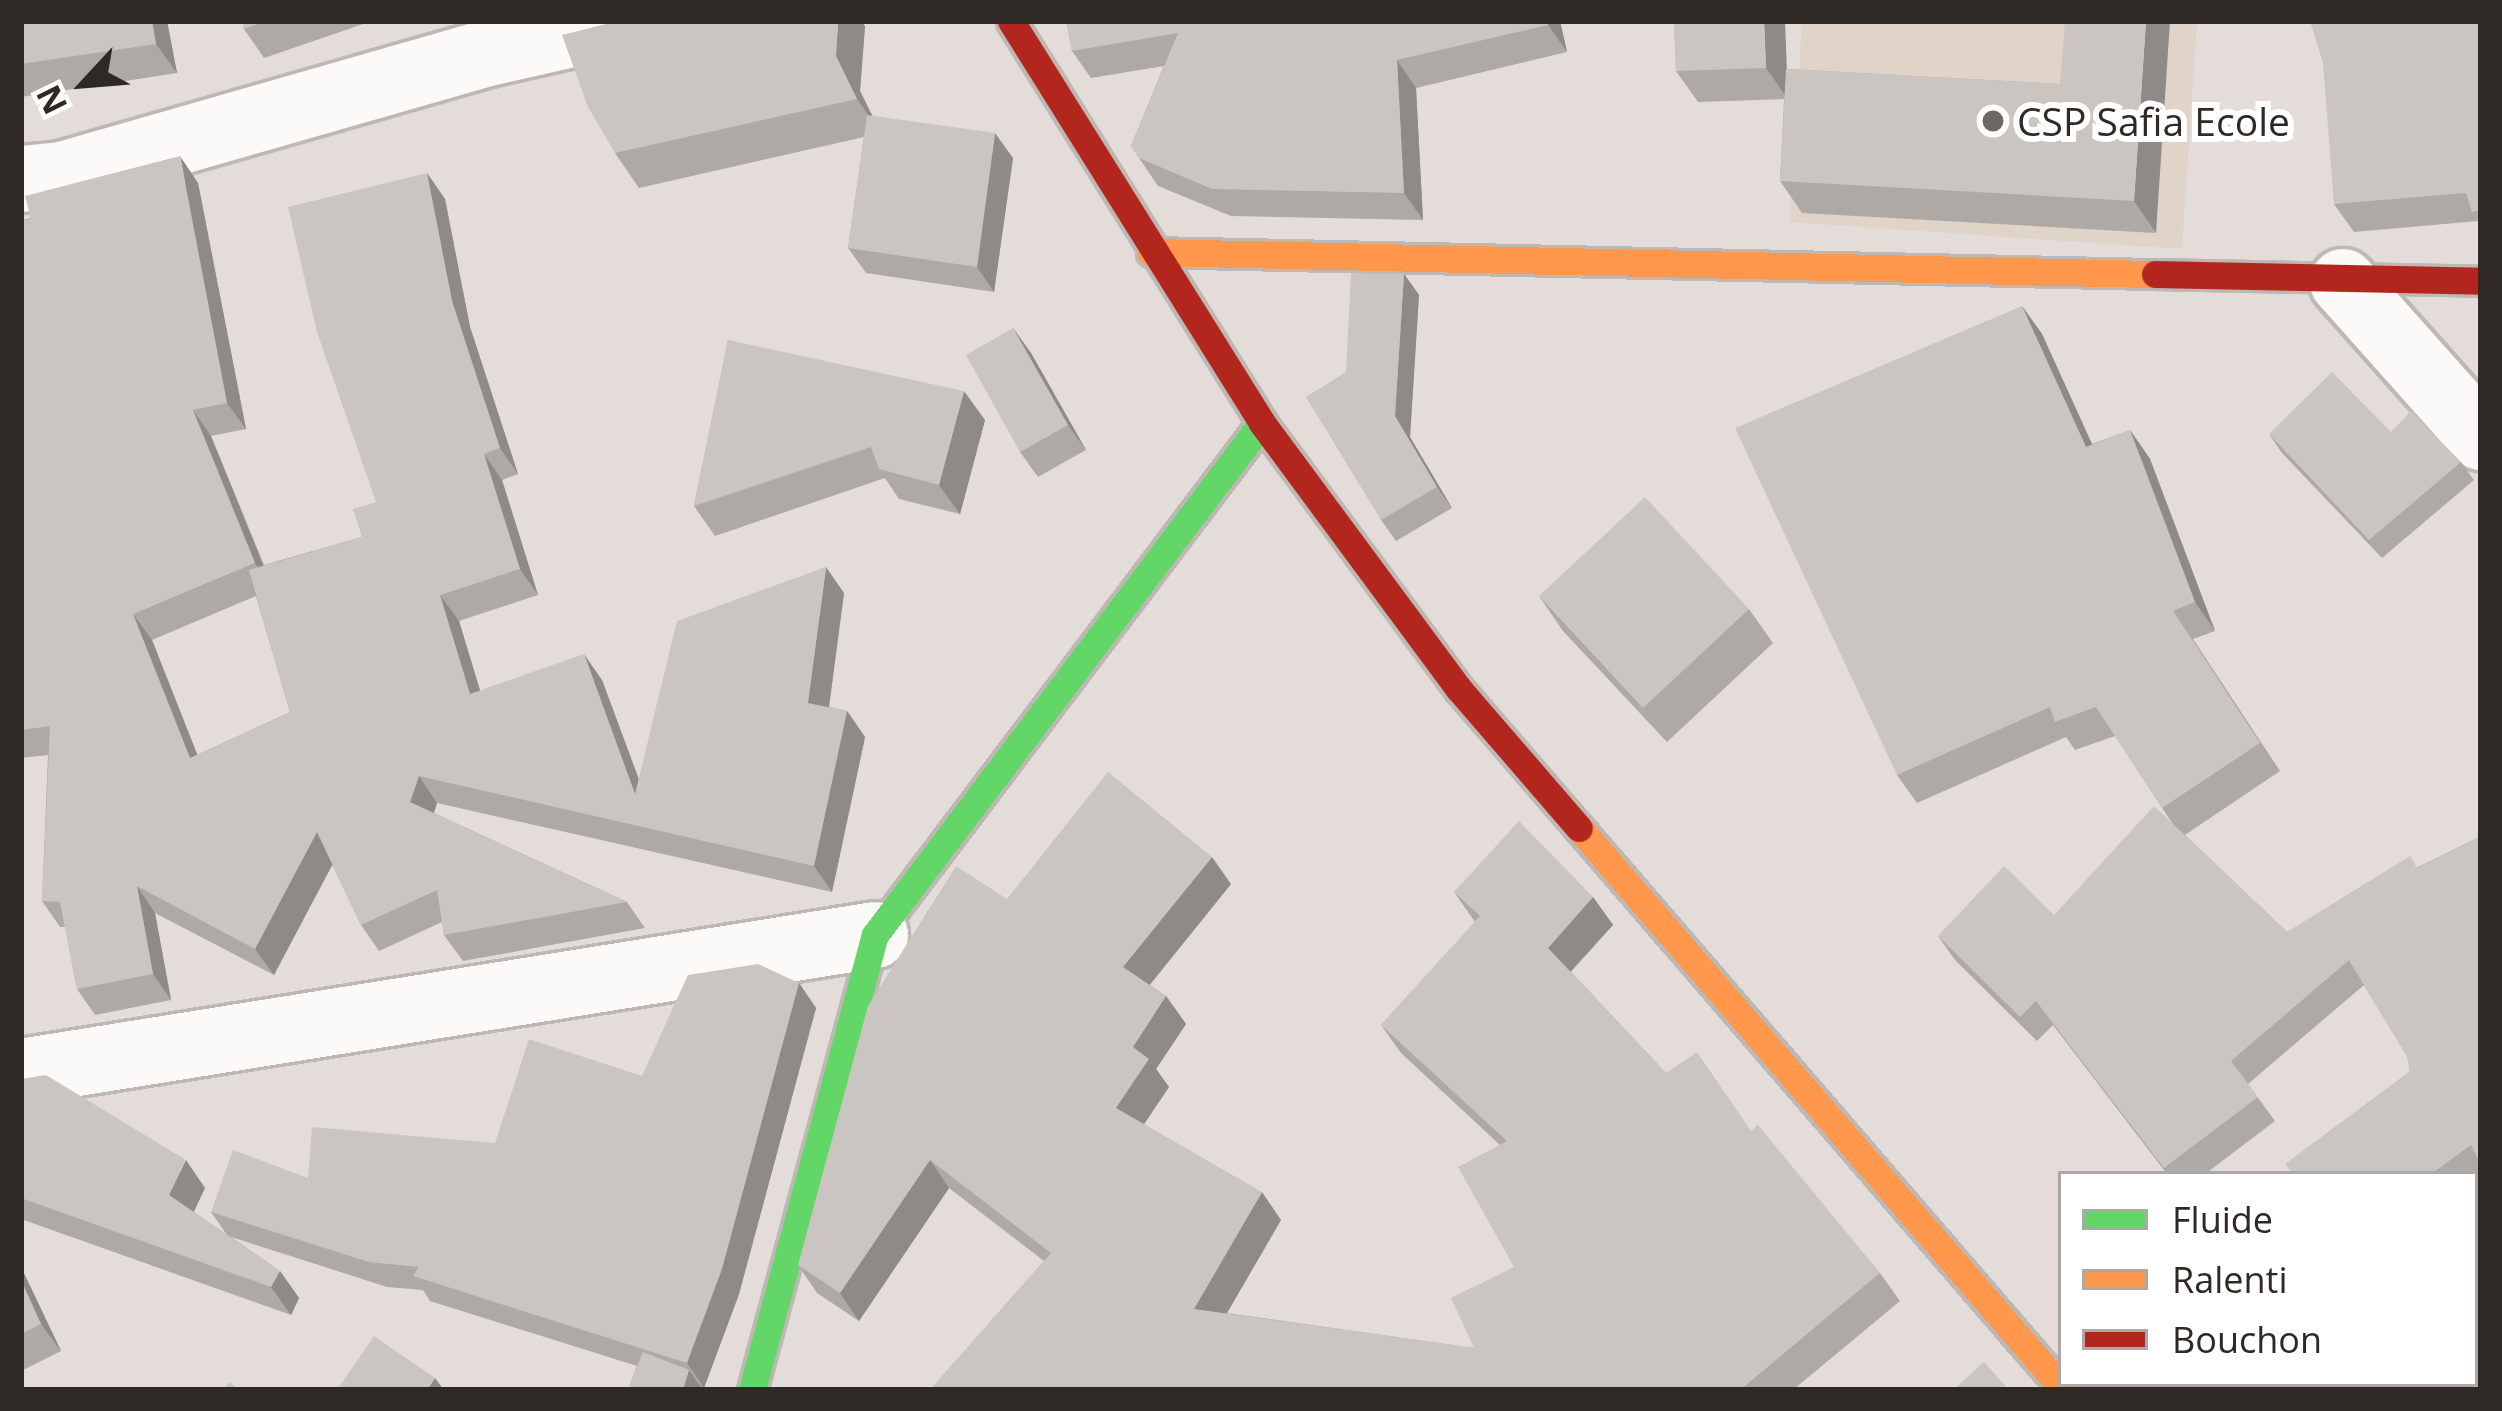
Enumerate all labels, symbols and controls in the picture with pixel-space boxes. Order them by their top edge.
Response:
north arrow [24,24,144,144]
text: N [25,78,77,122]
place label: CSP Safia Ecole [2017,98,2290,144]
marker: CSP Safia Ecole [1980,108,2006,134]
legend [2058,1171,2478,1387]
text: Fluide [2172,1195,2273,1244]
text: Ralenti [2172,1255,2288,1304]
text: Bouchon [2172,1315,2322,1364]

